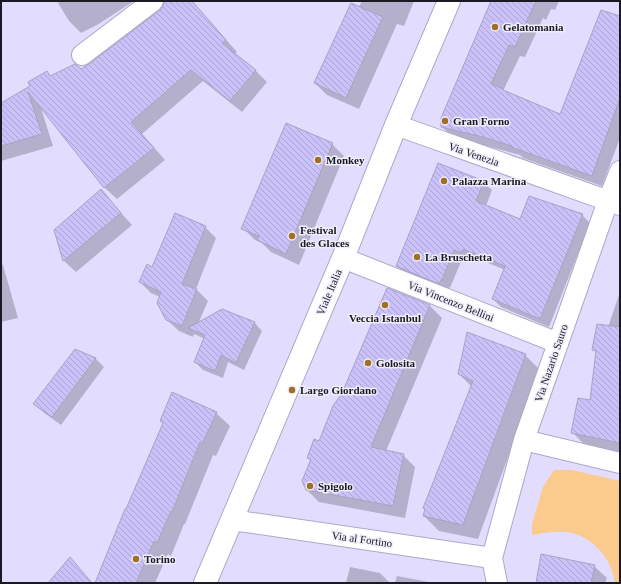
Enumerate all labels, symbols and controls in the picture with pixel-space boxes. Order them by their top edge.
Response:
place label: Gelatomania [503,21,564,33]
marker: Gelatomania [490,22,500,32]
place label: Gran Forno [453,115,510,127]
marker: Gran Forno [440,116,450,126]
street label: Via Venezia [447,140,501,168]
place label: Monkey [326,154,365,166]
marker: Monkey [313,155,323,165]
place label: Palazza Marina [452,175,527,187]
marker: Palazza Marina [439,176,449,186]
place label: Festival des Glaces [300,224,350,249]
marker: Festival des Glaces [287,231,297,241]
place label: La Bruschetta [425,251,492,263]
marker: La Bruschetta [412,252,422,262]
street label: Viale Italia [314,267,344,317]
street label: Via Vincenzo Bellini [406,278,496,324]
marker: Veccia Istanbul [380,300,390,310]
place label: Veccia Istanbul [349,312,421,324]
street label: Via Nazario Sauro [532,322,570,403]
place label: Golosita [376,357,416,369]
marker: Golosita [363,358,373,368]
place label: Largo Giordano [300,384,377,396]
marker: Largo Giordano [287,385,297,395]
place label: Spigolo [318,480,353,492]
marker: Spigolo [305,481,315,491]
street label: Via al Fortino [331,529,394,549]
place label: Torino [144,553,176,565]
marker: Torino [131,554,141,564]

